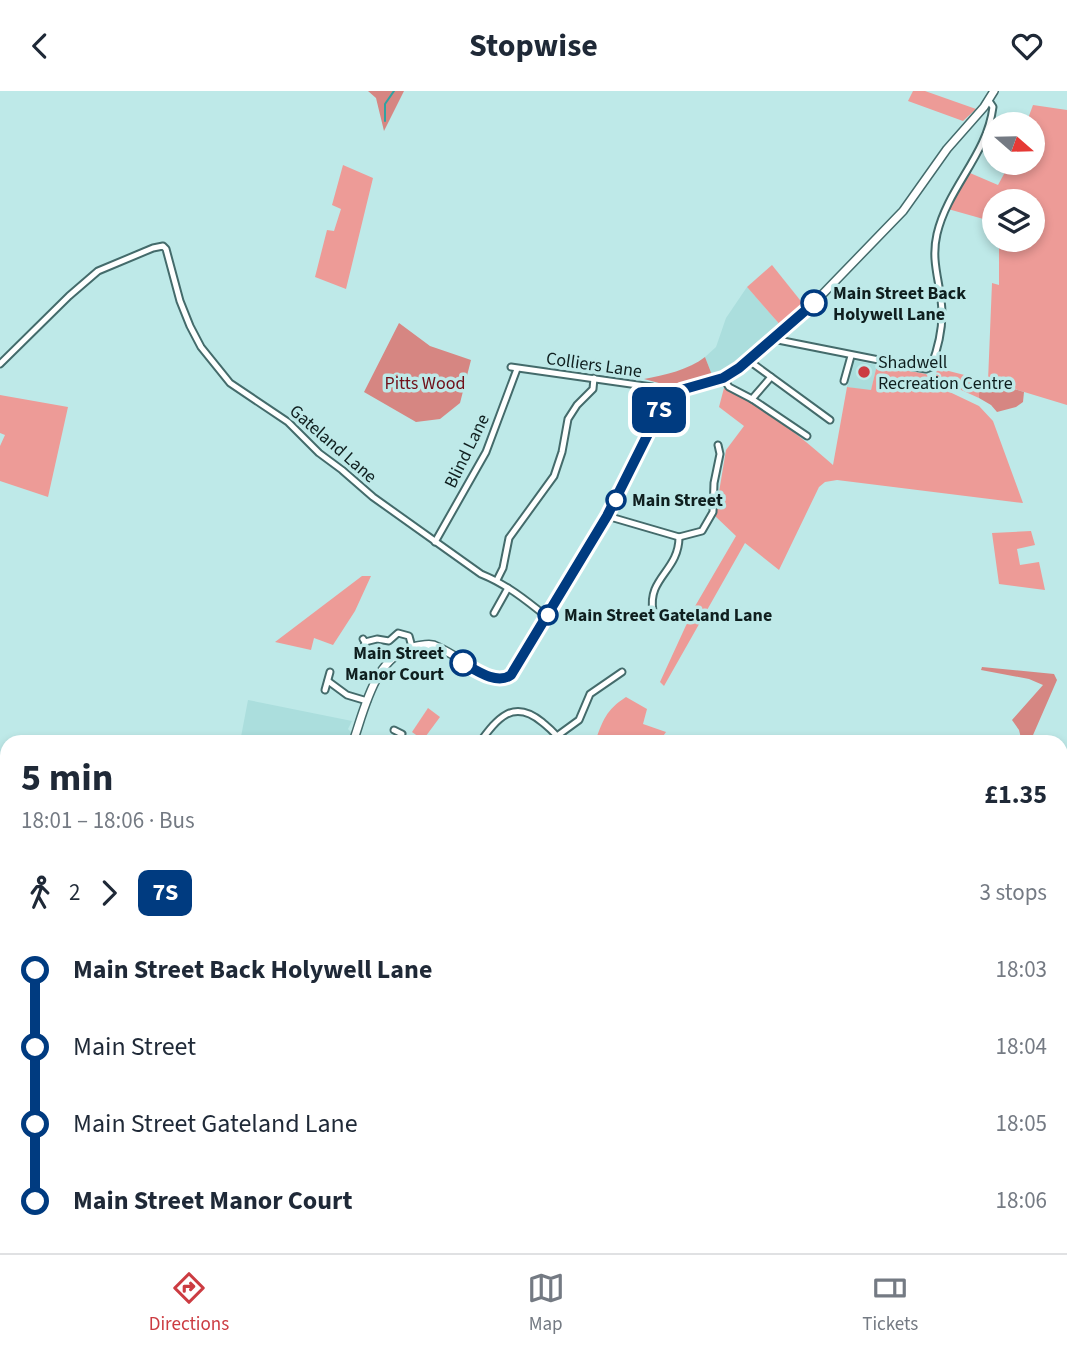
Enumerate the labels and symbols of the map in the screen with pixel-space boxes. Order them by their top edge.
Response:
north arrow [982,112,1045,175]
place label: Main Street Back Holywell Lane [833,281,966,327]
marker: Main Street Back Holywell Lane [801,290,827,316]
street label: Colliers Lane [544,346,644,384]
place label: Shadwell Recreation Centre [878,350,1013,396]
marker: Shadwell Recreation Centre [856,364,872,380]
park label: Pitts Wood [384,371,466,396]
line badge: 7S [628,387,690,433]
street label: Gateland Lane [284,399,382,489]
street label: Blind Lane [438,410,496,492]
place label: Main Street [632,488,723,513]
marker: Main Street [606,490,626,510]
place label: Main Street Gateland Lane [564,603,772,628]
marker: Main Street Gateland Lane [538,605,558,625]
place label: Main Street Manor Court [345,641,444,687]
marker: Main Street Manor Court [450,650,476,676]

